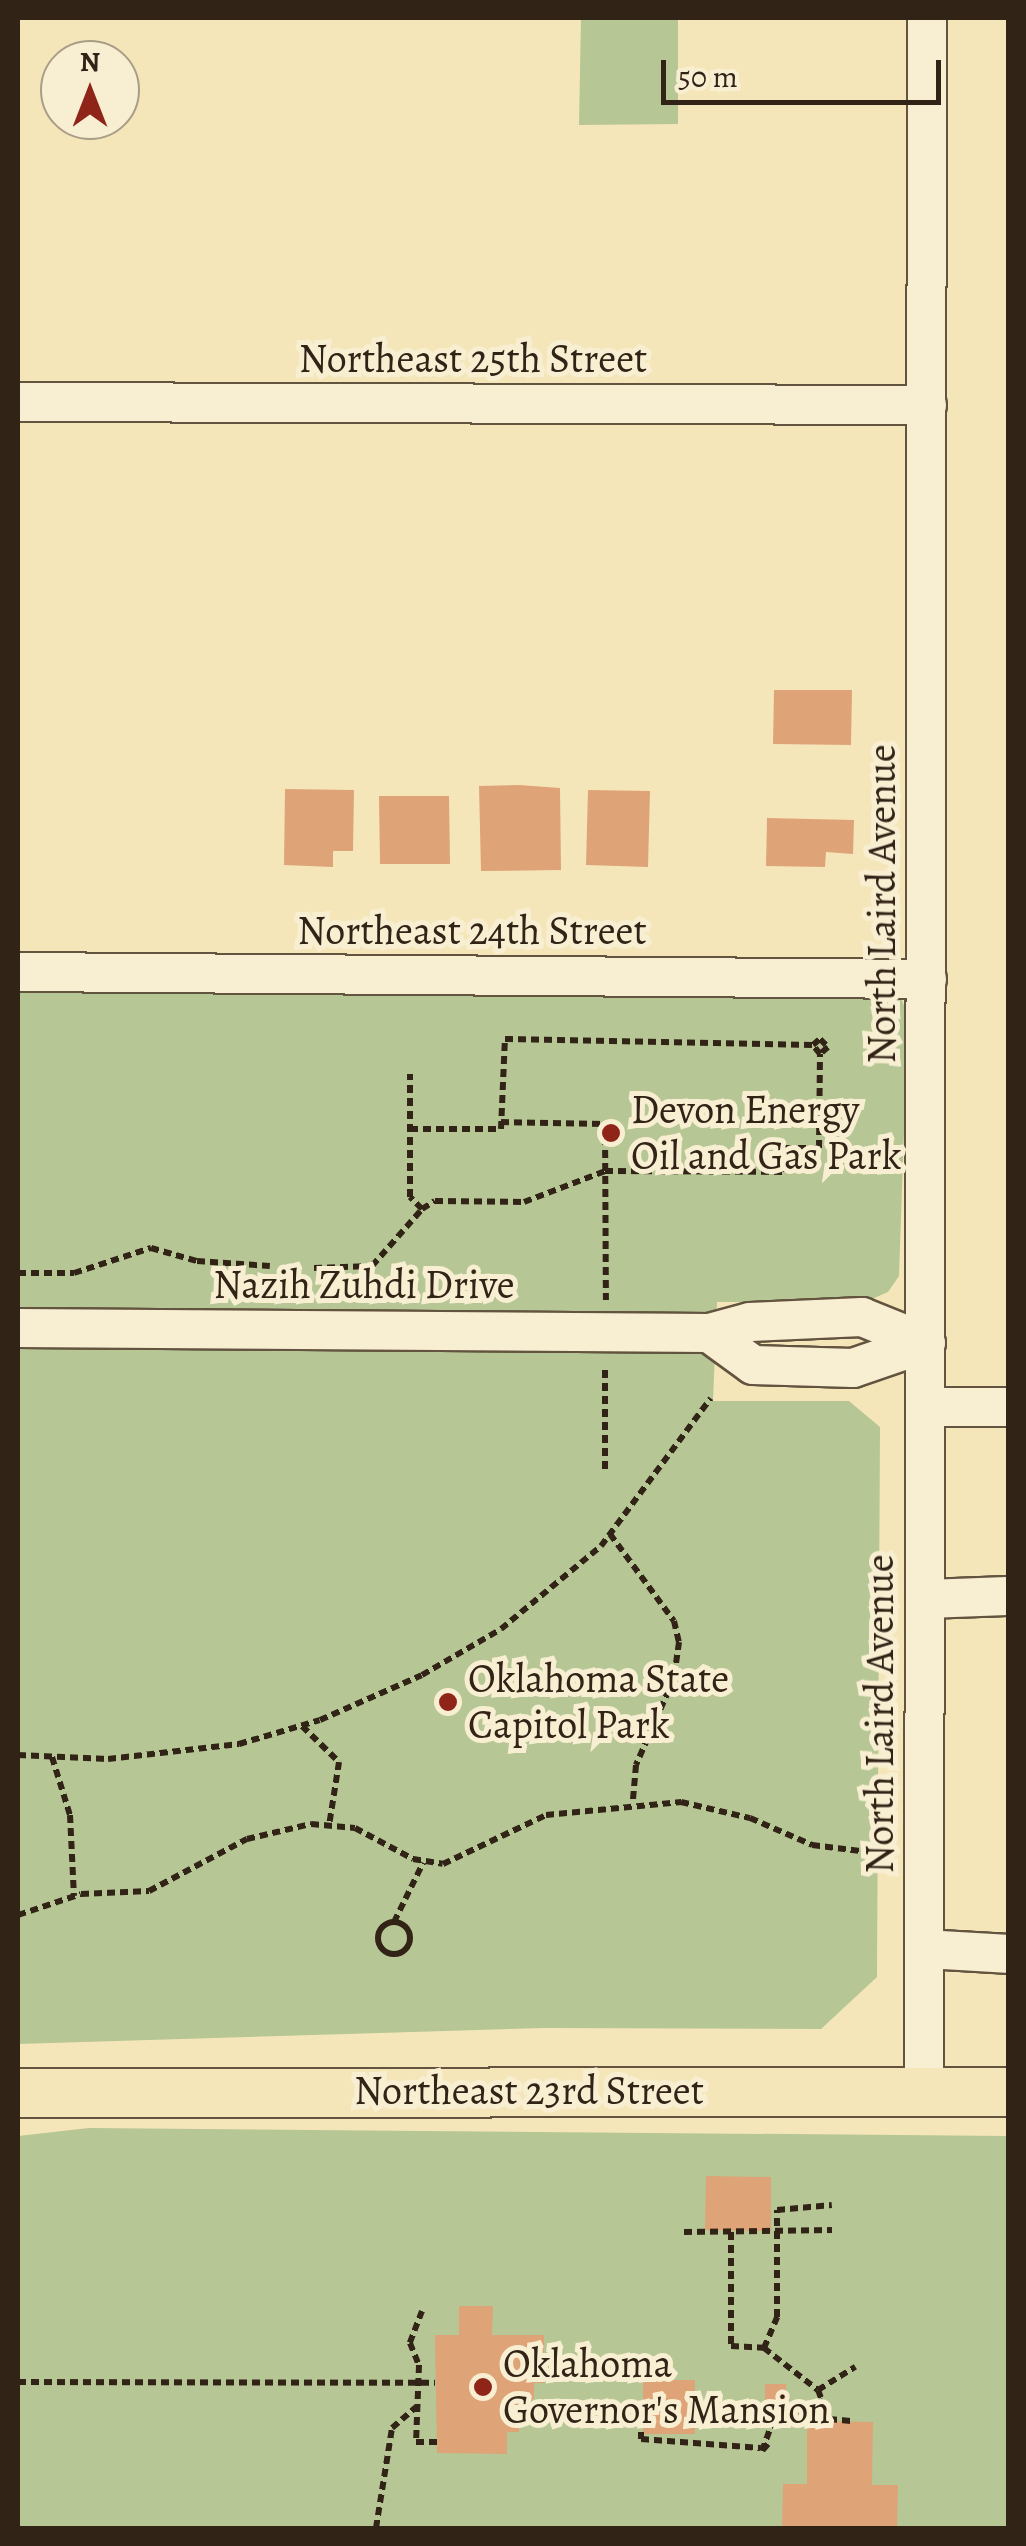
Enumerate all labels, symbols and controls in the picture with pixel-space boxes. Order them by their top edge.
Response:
north arrow [40,40,140,140]
scale bar [666,40,946,102]
text: N [80,43,100,81]
text: 50 m [678,57,738,97]
street label: Northeast 25th Street [299,335,647,383]
street label: North Laird Avenue [858,744,906,1064]
street label: Northeast 24th Street [297,907,647,955]
place label: Devon Energy Oil and Gas Park [631,1086,902,1180]
marker: Devon Energy Oil and Gas Park [600,1122,622,1144]
street label: Nazih Zuhdi Drive [213,1261,515,1309]
street label: North Laird Avenue [856,1554,904,1874]
place label: Oklahoma State Capitol Park [468,1655,729,1749]
marker: Oklahoma State Capitol Park [437,1691,459,1713]
street label: Northeast 23rd Street [354,2067,704,2115]
place label: Oklahoma Governor's Mansion [503,2340,830,2434]
marker: Oklahoma Governor's Mansion [472,2376,494,2398]

